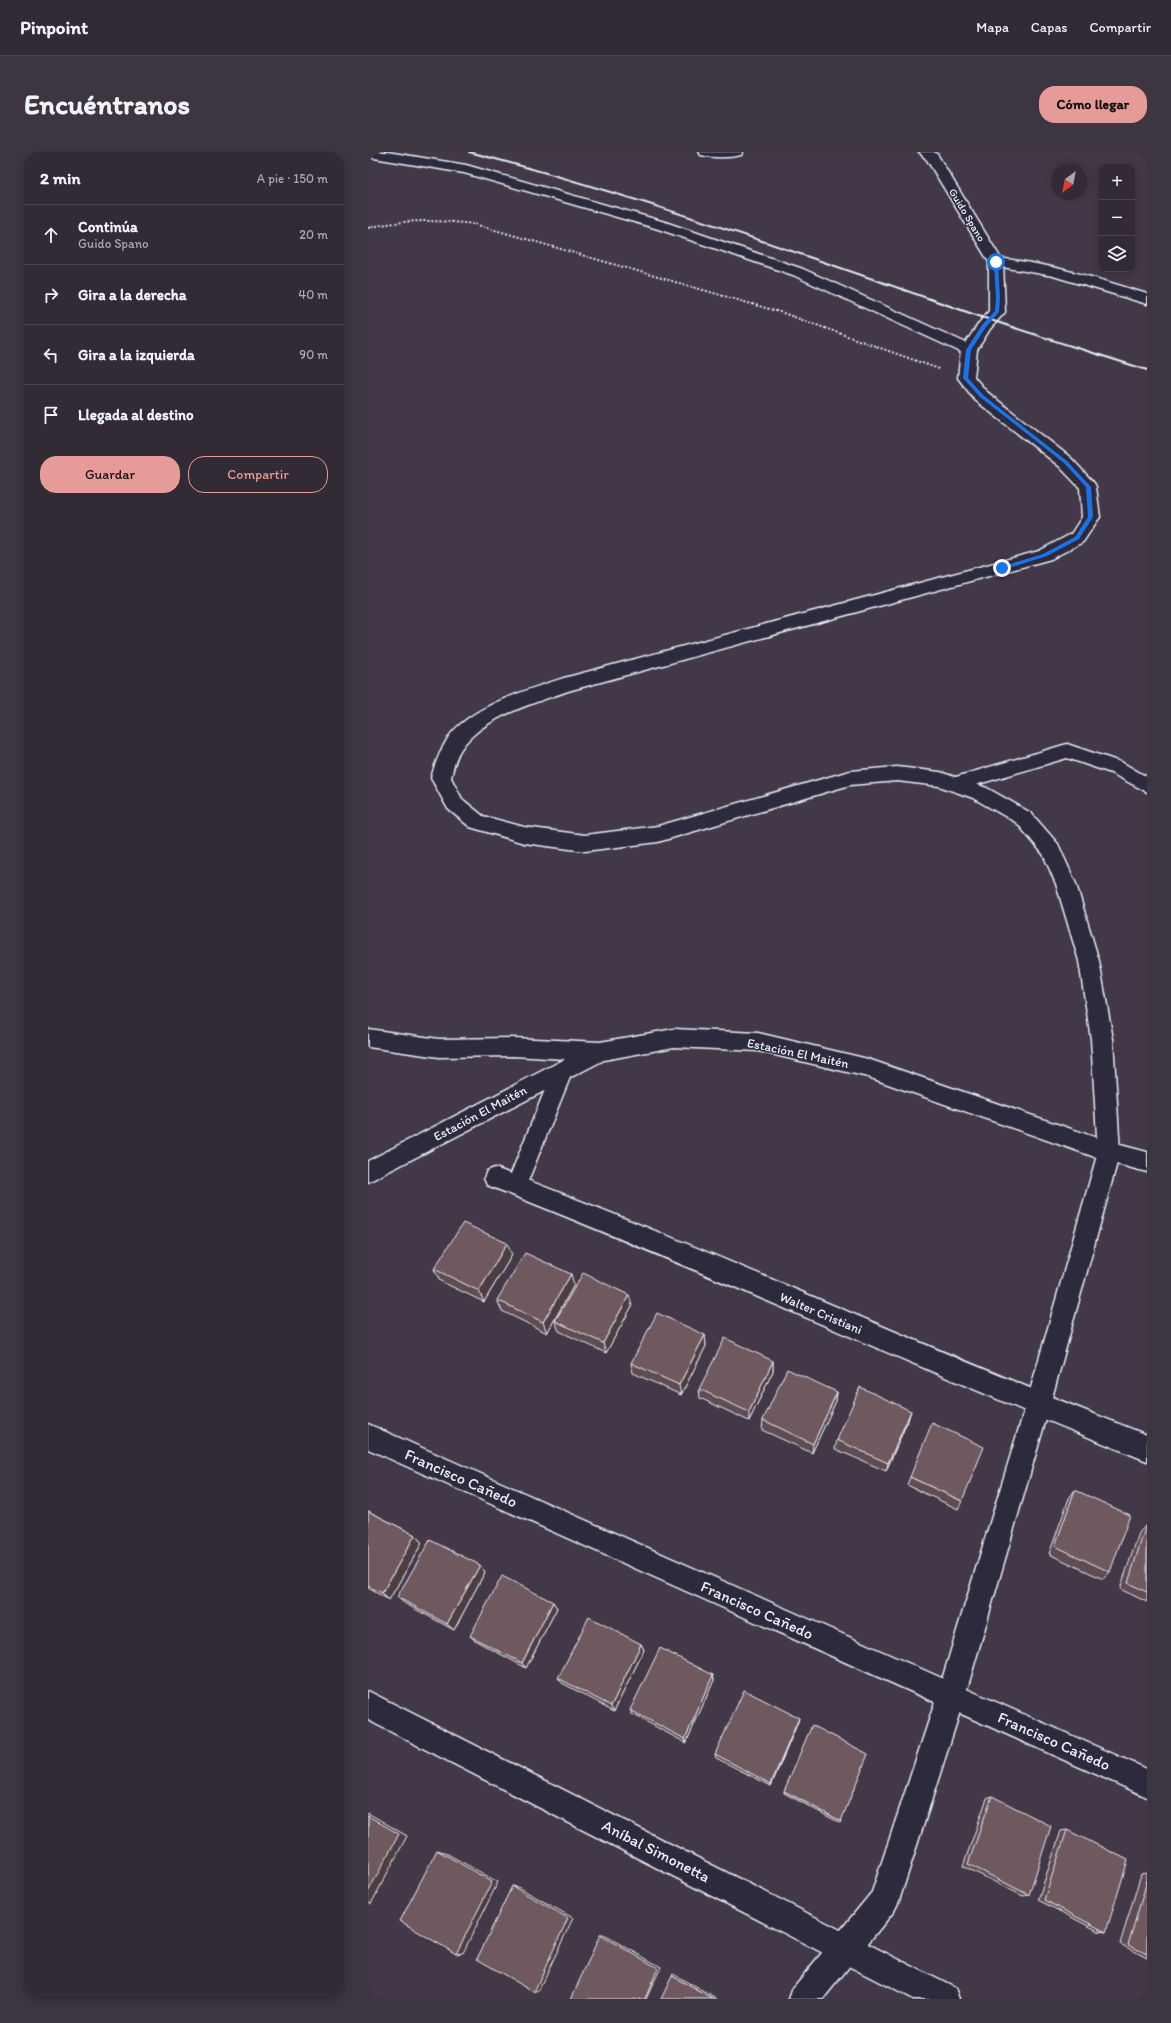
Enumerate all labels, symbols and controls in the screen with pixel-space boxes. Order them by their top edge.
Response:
text: Pinpoint [20,16,88,39]
text: Mapa [976,19,1009,36]
text: Capas [1031,19,1068,36]
text: Compartir [1090,19,1151,36]
button: Cómo llegar [1039,86,1147,123]
text: Encuéntranos [24,87,190,121]
north arrow [1051,164,1087,200]
map controls [1099,164,1135,272]
button: + [1099,164,1135,200]
text: 2 min [40,168,80,188]
text: A pie · 150 m [257,171,328,186]
street label: Guido Spano [946,186,988,244]
button: − [1099,200,1135,236]
text: Continúa [78,218,138,236]
icon: ahead [40,224,62,246]
text: 20 m [299,227,328,242]
text: Guido Spano [78,236,149,251]
button: layers [1099,236,1135,272]
route start [987,253,1005,271]
icon: right [40,284,62,306]
text: Gira a la derecha [78,286,187,304]
text: 40 m [298,287,328,302]
icon: left [40,344,62,366]
text: Gira a la izquierda [78,346,195,364]
text: 90 m [299,347,328,362]
icon: arrive [40,404,62,426]
text: Llegada al destino [78,406,194,424]
button: Guardar [40,456,180,493]
button: Compartir [188,456,328,493]
route end [993,559,1011,577]
street label: Estación El Maitén [746,1035,851,1071]
street label: Estación El Maitén [431,1082,530,1144]
street label: Walter Cristiani [778,1289,864,1337]
street label: Francisco Cañedo [402,1445,520,1511]
street label: Francisco Cañedo [698,1577,816,1643]
street label: Francisco Cañedo [995,1708,1113,1774]
street label: Aníbal Simonetta [599,1816,713,1886]

